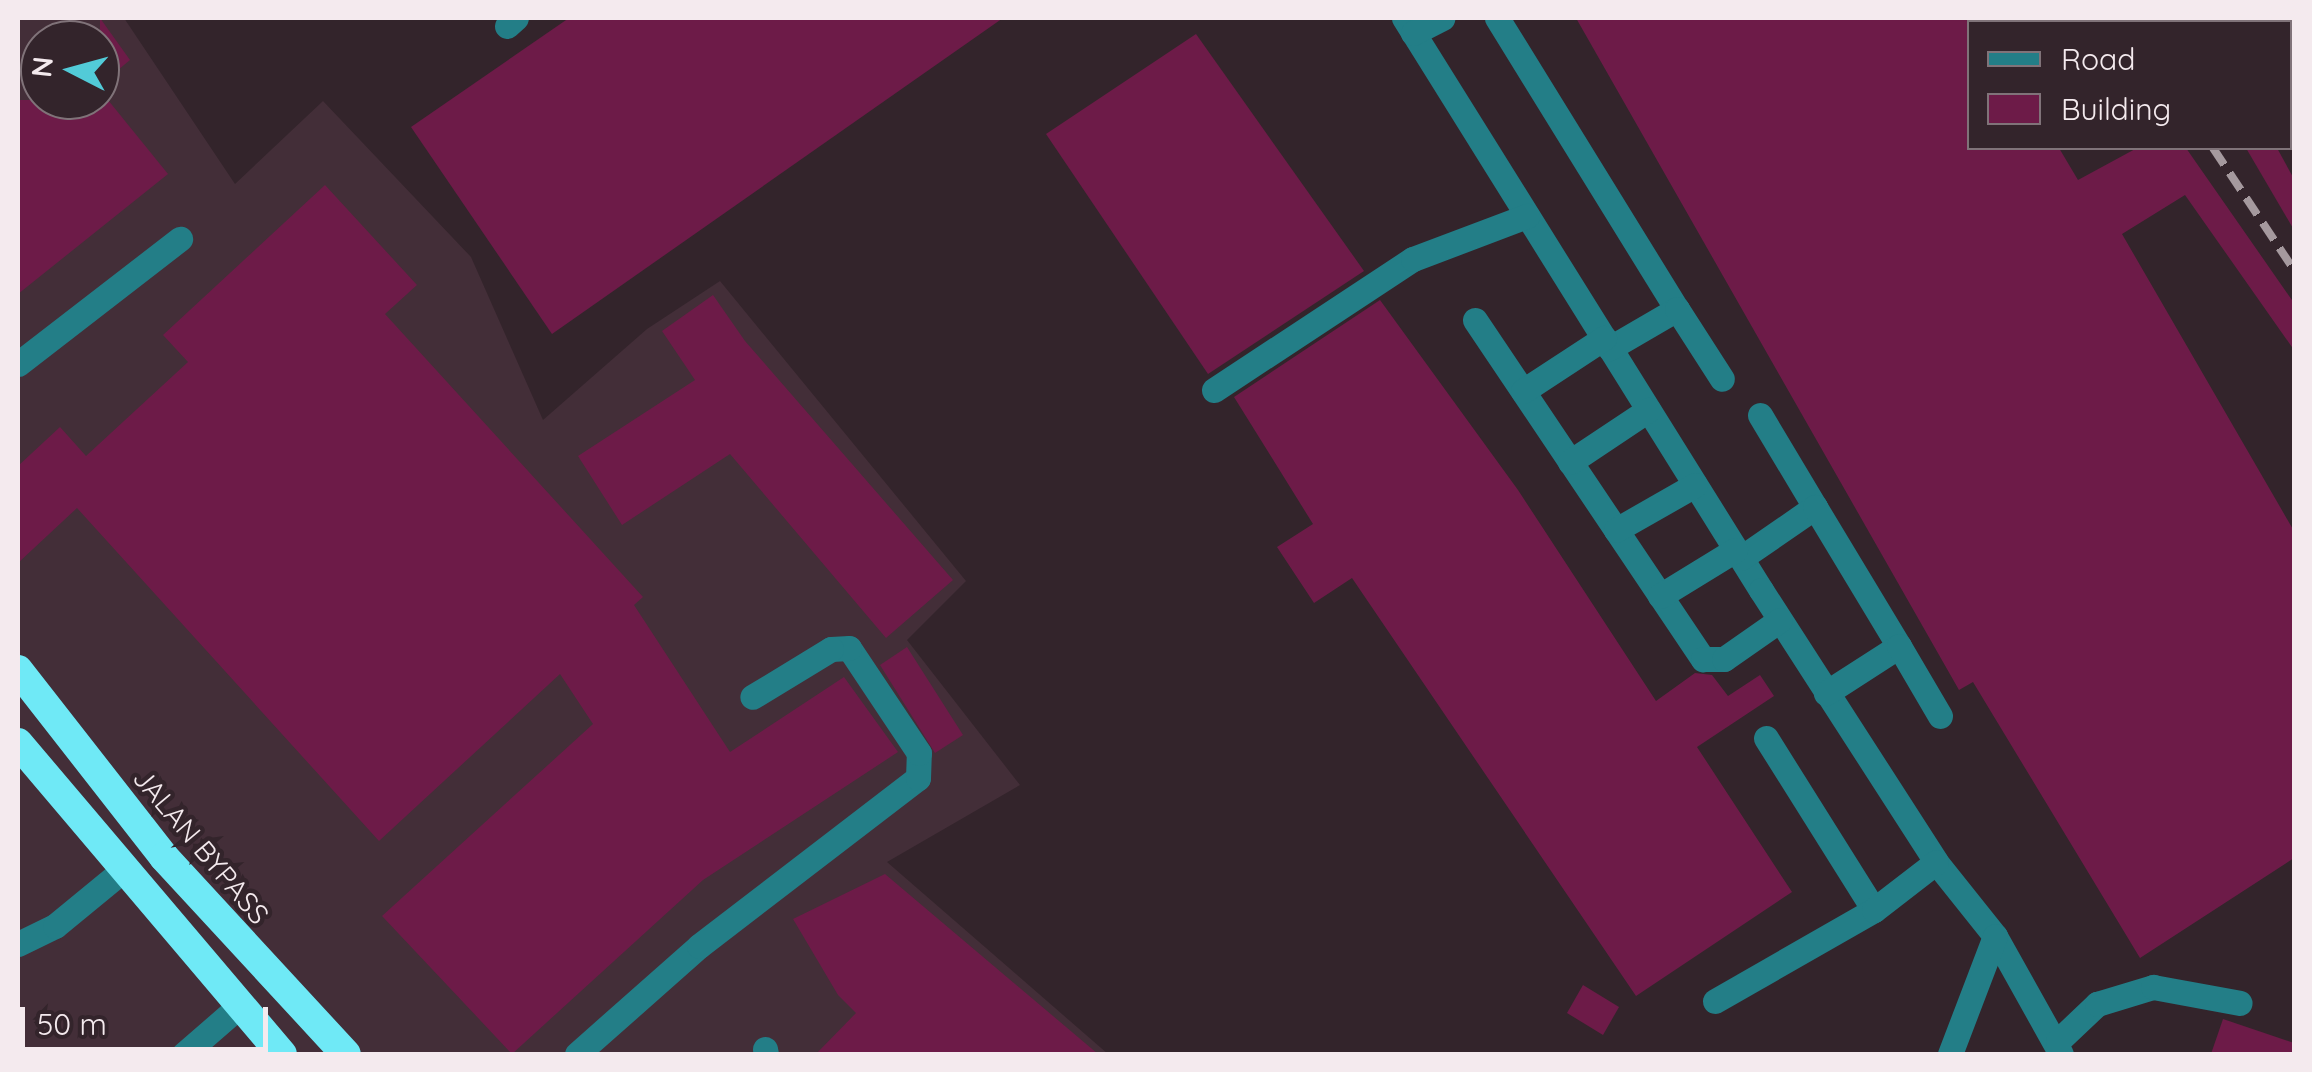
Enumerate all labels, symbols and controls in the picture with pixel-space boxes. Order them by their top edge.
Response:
north arrow [20,20,120,120]
legend [1967,20,2292,150]
text: Road [2061,40,2135,78]
text: N [23,55,60,79]
text: Building [2061,90,2171,128]
street label: JALAN BYPASS [126,761,276,931]
scale bar [25,987,272,1049]
text: 50 m [37,1005,107,1043]

